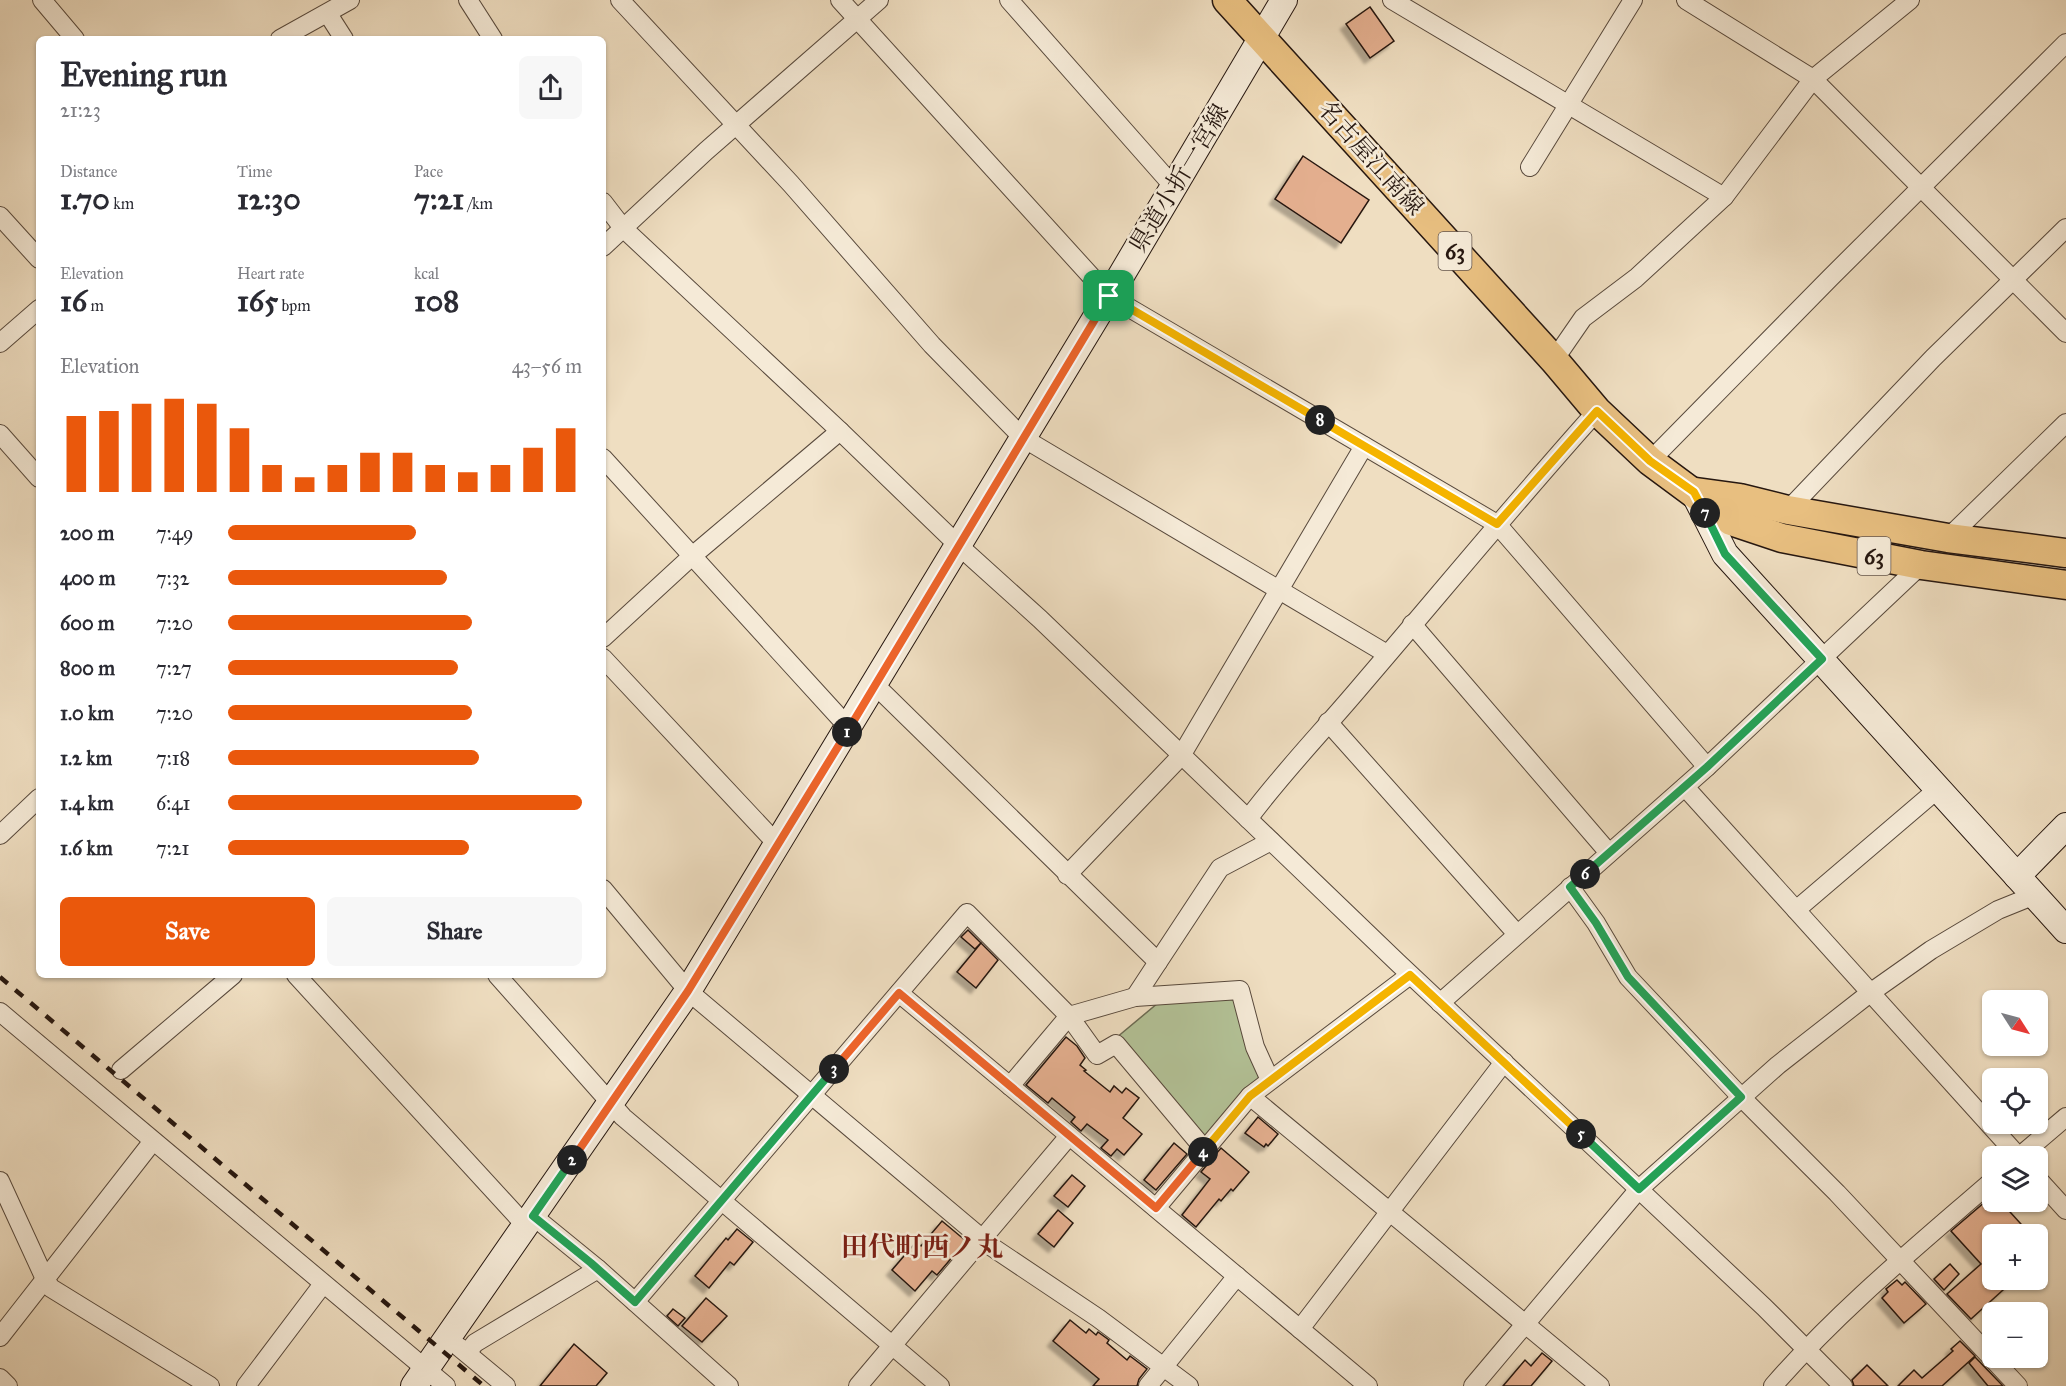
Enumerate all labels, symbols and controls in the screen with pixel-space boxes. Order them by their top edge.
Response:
text: Evening run [60,55,227,95]
button: share [519,56,582,119]
street label: 名古屋江南線 [1312,94,1430,222]
text: 21:23 [60,98,101,122]
street label: 県道小折一宮線 [1123,98,1235,258]
text: Distance [60,162,117,181]
text: Time [237,162,272,181]
text: Pace [414,162,443,181]
text: 1.70 [60,181,110,217]
text: 12:30 [237,181,301,217]
text: 7:21 [414,181,464,217]
text: km [110,194,134,213]
text: /km [464,194,493,213]
road number: 63 [1438,232,1472,270]
text: Elevation [60,264,124,283]
text: Heart rate [237,264,304,283]
text: kcal [414,264,439,283]
pin [1083,270,1134,321]
icon: arrive [1092,279,1125,312]
text: 16 [60,283,87,319]
text: 165 [237,283,278,319]
text: 108 [414,283,459,319]
text: m [87,296,104,315]
text: bpm [278,296,311,315]
text: Elevation [60,354,139,378]
text: 43–56 m [512,354,582,378]
pin: 8 [1305,405,1335,435]
text: 8 [1316,410,1324,429]
pin: 7 [1690,498,1720,528]
text: 7 [1701,503,1709,522]
text: 200 m [60,521,114,545]
text: 7:49 [156,521,194,545]
road number: 63 [1858,537,1890,575]
text: 400 m [60,566,116,590]
text: 7:32 [156,566,190,590]
text: 600 m [60,611,115,635]
text: 7:20 [156,611,193,635]
text: 800 m [60,656,115,680]
text: 7:27 [156,656,192,680]
text: 1.0 km [60,701,114,725]
text: 7:20 [156,701,193,725]
pin: 1 [832,717,862,747]
text: 1 [844,722,850,741]
text: 1.2 km [60,746,112,770]
text: 7:18 [156,746,190,770]
text: 1.4 km [60,791,114,815]
text: 6:41 [156,791,190,815]
text: 1.6 km [60,836,113,860]
text: 7:21 [156,836,189,860]
pin: 6 [1570,859,1600,889]
text: 6 [1581,864,1589,883]
button: Save [60,897,315,966]
button: Share [327,897,582,966]
north arrow [1982,990,2048,1056]
map controls [1982,990,2048,1368]
pin: 3 [819,1054,849,1084]
text: 3 [831,1059,837,1078]
button: locate [1982,1068,2048,1134]
pin: 5 [1566,1119,1596,1149]
text: 5 [1577,1124,1585,1143]
pin: 4 [1188,1137,1218,1167]
text: 4 [1199,1142,1207,1161]
pin: 2 [557,1145,587,1175]
button: layers [1982,1146,2048,1212]
text: 2 [568,1150,576,1169]
button: + [1982,1224,2048,1290]
district label: 田代町西ノ丸 [841,1230,1003,1263]
button: − [1982,1302,2048,1368]

